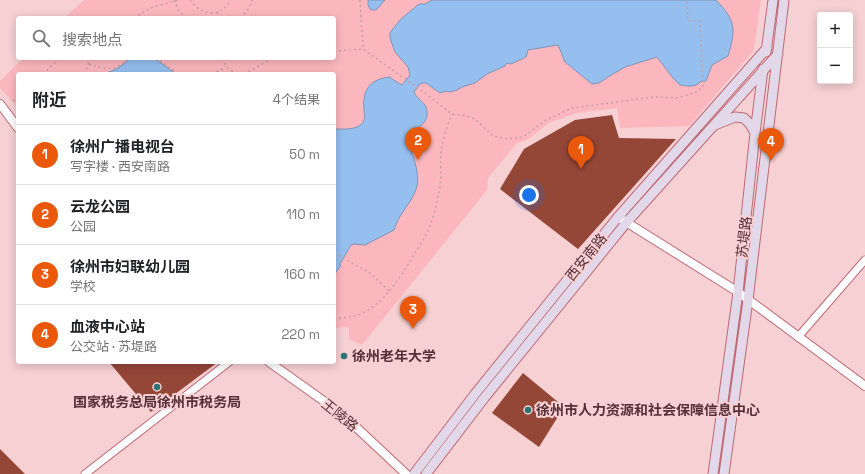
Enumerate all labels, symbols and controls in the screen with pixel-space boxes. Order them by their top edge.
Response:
map controls [817,12,853,84]
button: + [817,12,853,48]
search box [16,16,336,60]
icon: search [30,27,52,49]
text: 搜索地点 [62,30,122,49]
button: − [817,48,853,84]
text: 附近 [32,89,66,111]
text: 4个结果 [273,91,320,108]
pin: 2 [405,127,431,160]
pin: 4 [758,128,784,161]
pin: 1 [568,136,594,169]
text: 徐州广播电视台 [70,137,175,156]
text: 1 [42,146,48,163]
text: 50 m [289,146,320,163]
text: 写字楼 · 西安南路 [70,158,170,175]
your location [519,185,539,205]
text: 云龙公园 [70,197,130,216]
text: 2 [41,206,49,223]
text: 110 m [286,206,320,223]
street label: 苏堤路 [733,215,755,259]
text: 公园 [70,218,96,235]
street label: 西安南路 [561,230,611,284]
text: 徐州市妇联幼儿园 [70,257,190,276]
text: 3 [41,266,49,283]
text: 160 m [284,266,320,283]
text: 学校 [70,278,96,295]
pin: 3 [400,296,426,329]
text: 血液中心站 [70,317,145,336]
text: 4 [41,326,49,343]
text: 220 m [281,326,320,343]
text: 公交站 · 苏堤路 [70,338,157,355]
place label: 徐州老年大学 [352,347,436,365]
marker: 徐州老年大学 [339,351,349,361]
marker: 国家税务总局徐州市税务局 [152,382,162,392]
place label: 国家税务总局徐州市税务局 [73,393,241,411]
street label: 王陵路 [318,395,362,435]
place label: 徐州市人力资源和社会保障信息中心 [536,401,760,419]
marker: 徐州市人力资源和社会保障信息中心 [523,405,533,415]

